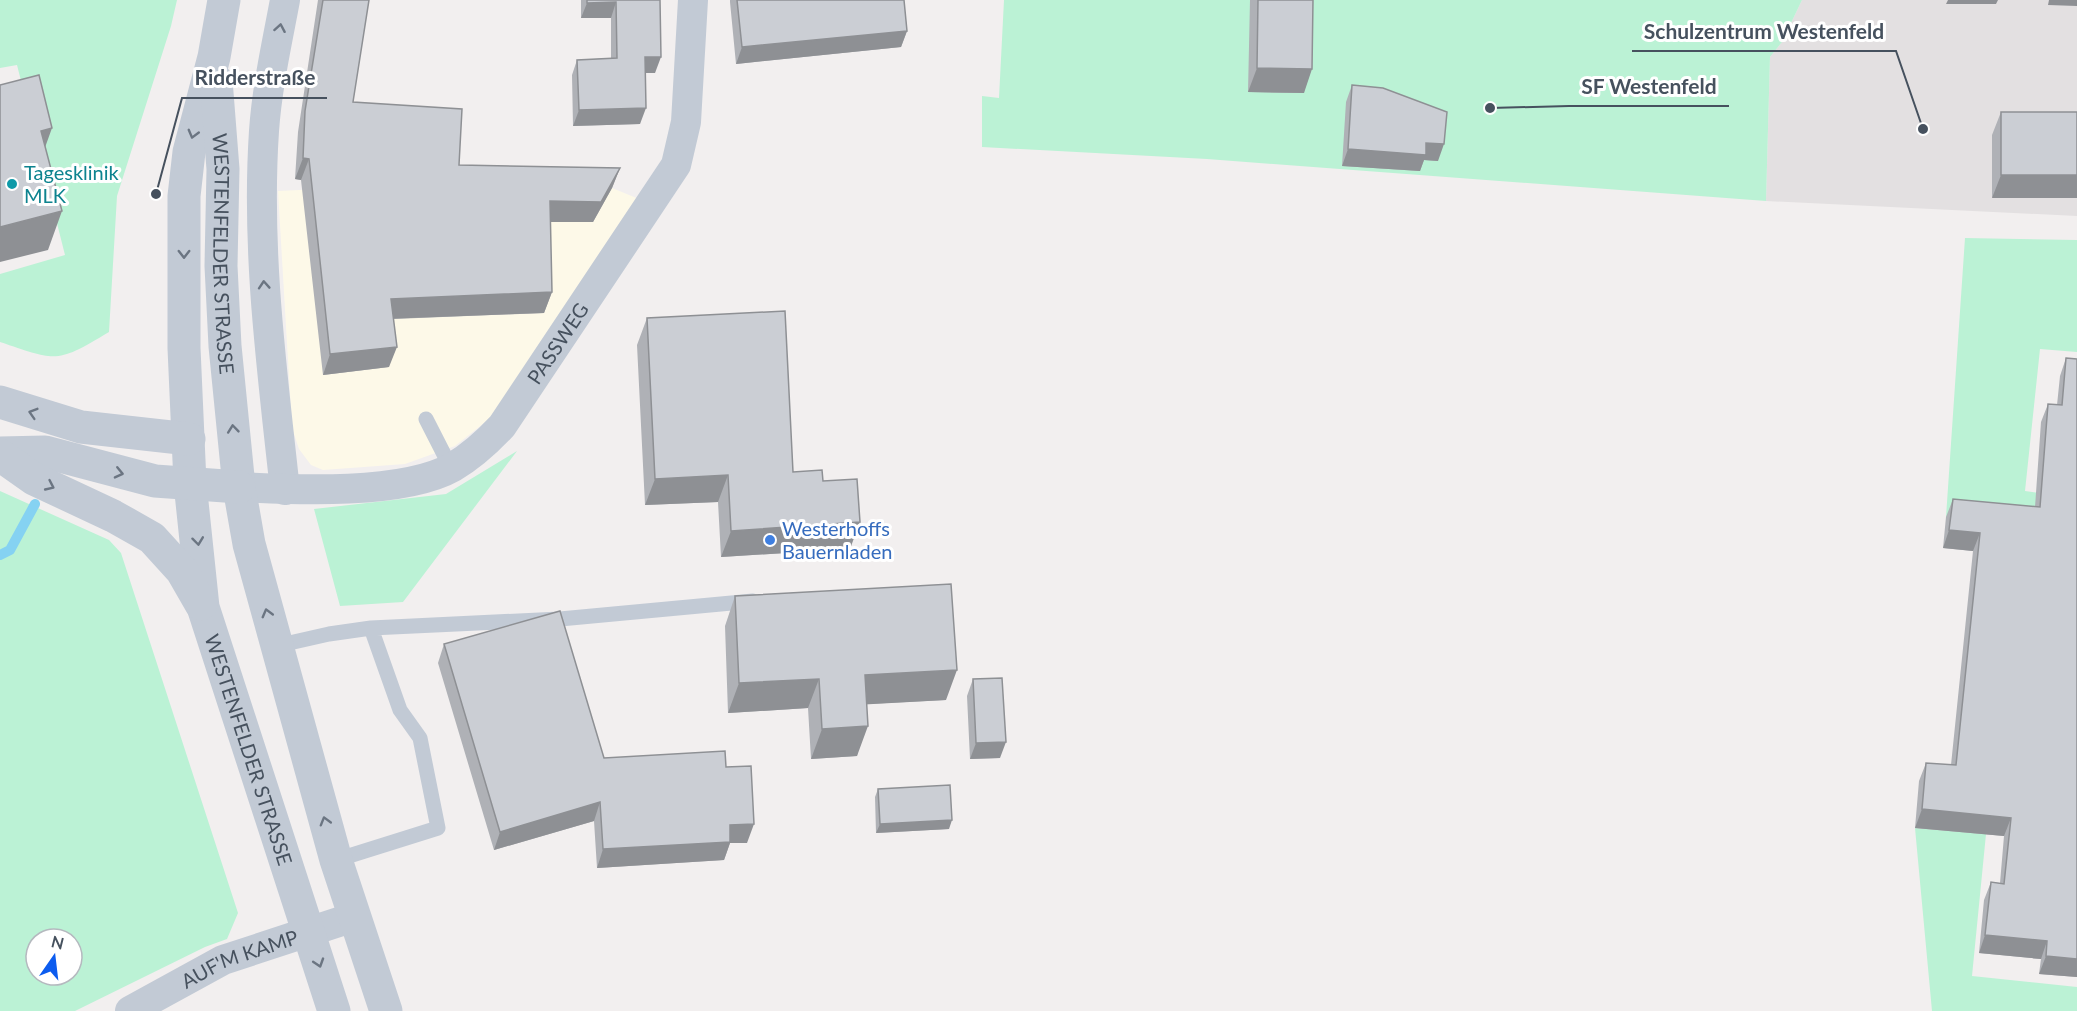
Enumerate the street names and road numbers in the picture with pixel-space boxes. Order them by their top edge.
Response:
street label: WESTENFELDER STRASSE [208,132,240,375]
street label: PASSWEG [522,298,593,388]
street label: WESTENFELDER STRASSE [201,631,298,868]
street label: AUF'M KAMP [177,924,301,993]

